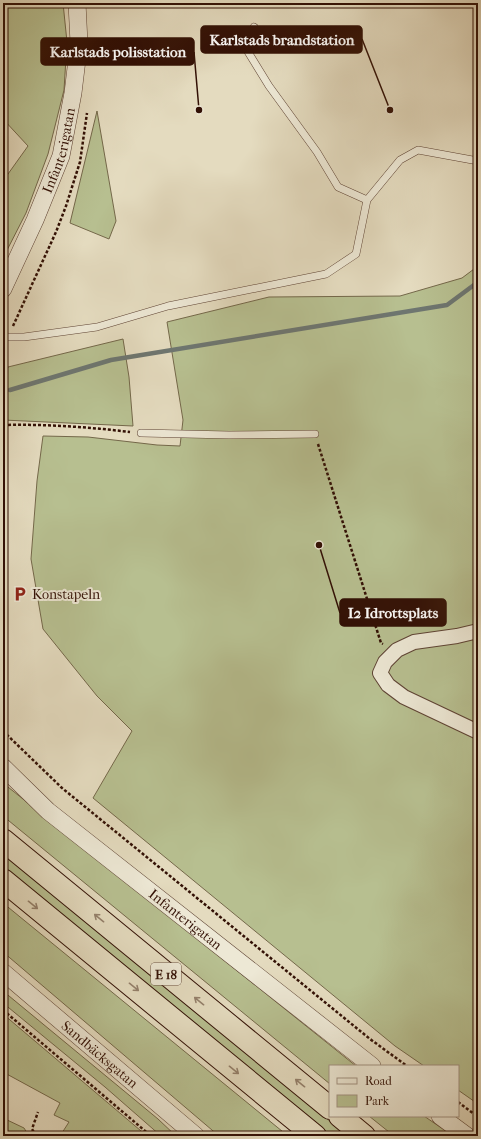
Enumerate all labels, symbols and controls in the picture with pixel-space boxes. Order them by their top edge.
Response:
callout: Karlstads brandstation [201,26,362,53]
text: Karlstads brandstation [210,31,355,49]
callout: Karlstads polisstation [41,38,194,65]
text: Karlstads polisstation [50,43,187,61]
street label: Infanterigatan [38,106,79,196]
parking icon: Konstapeln [11,585,29,603]
place label: Konstapeln [32,586,100,603]
callout: I2 Idrottsplats [340,599,446,626]
text: I2 Idrottsplats [348,604,439,622]
street label: Infanterigatan [146,885,226,953]
one-way arrow [28,901,39,909]
one-way arrow [93,914,104,923]
road number: E 18 [151,963,181,985]
one-way arrow [128,983,139,992]
one-way arrow [194,996,205,1005]
street label: Sandbäcksgatan [58,1017,142,1092]
one-way arrow [229,1065,240,1074]
legend [329,1065,459,1117]
text: Road [365,1074,392,1088]
one-way arrow [294,1079,305,1088]
text: Park [365,1094,390,1108]

